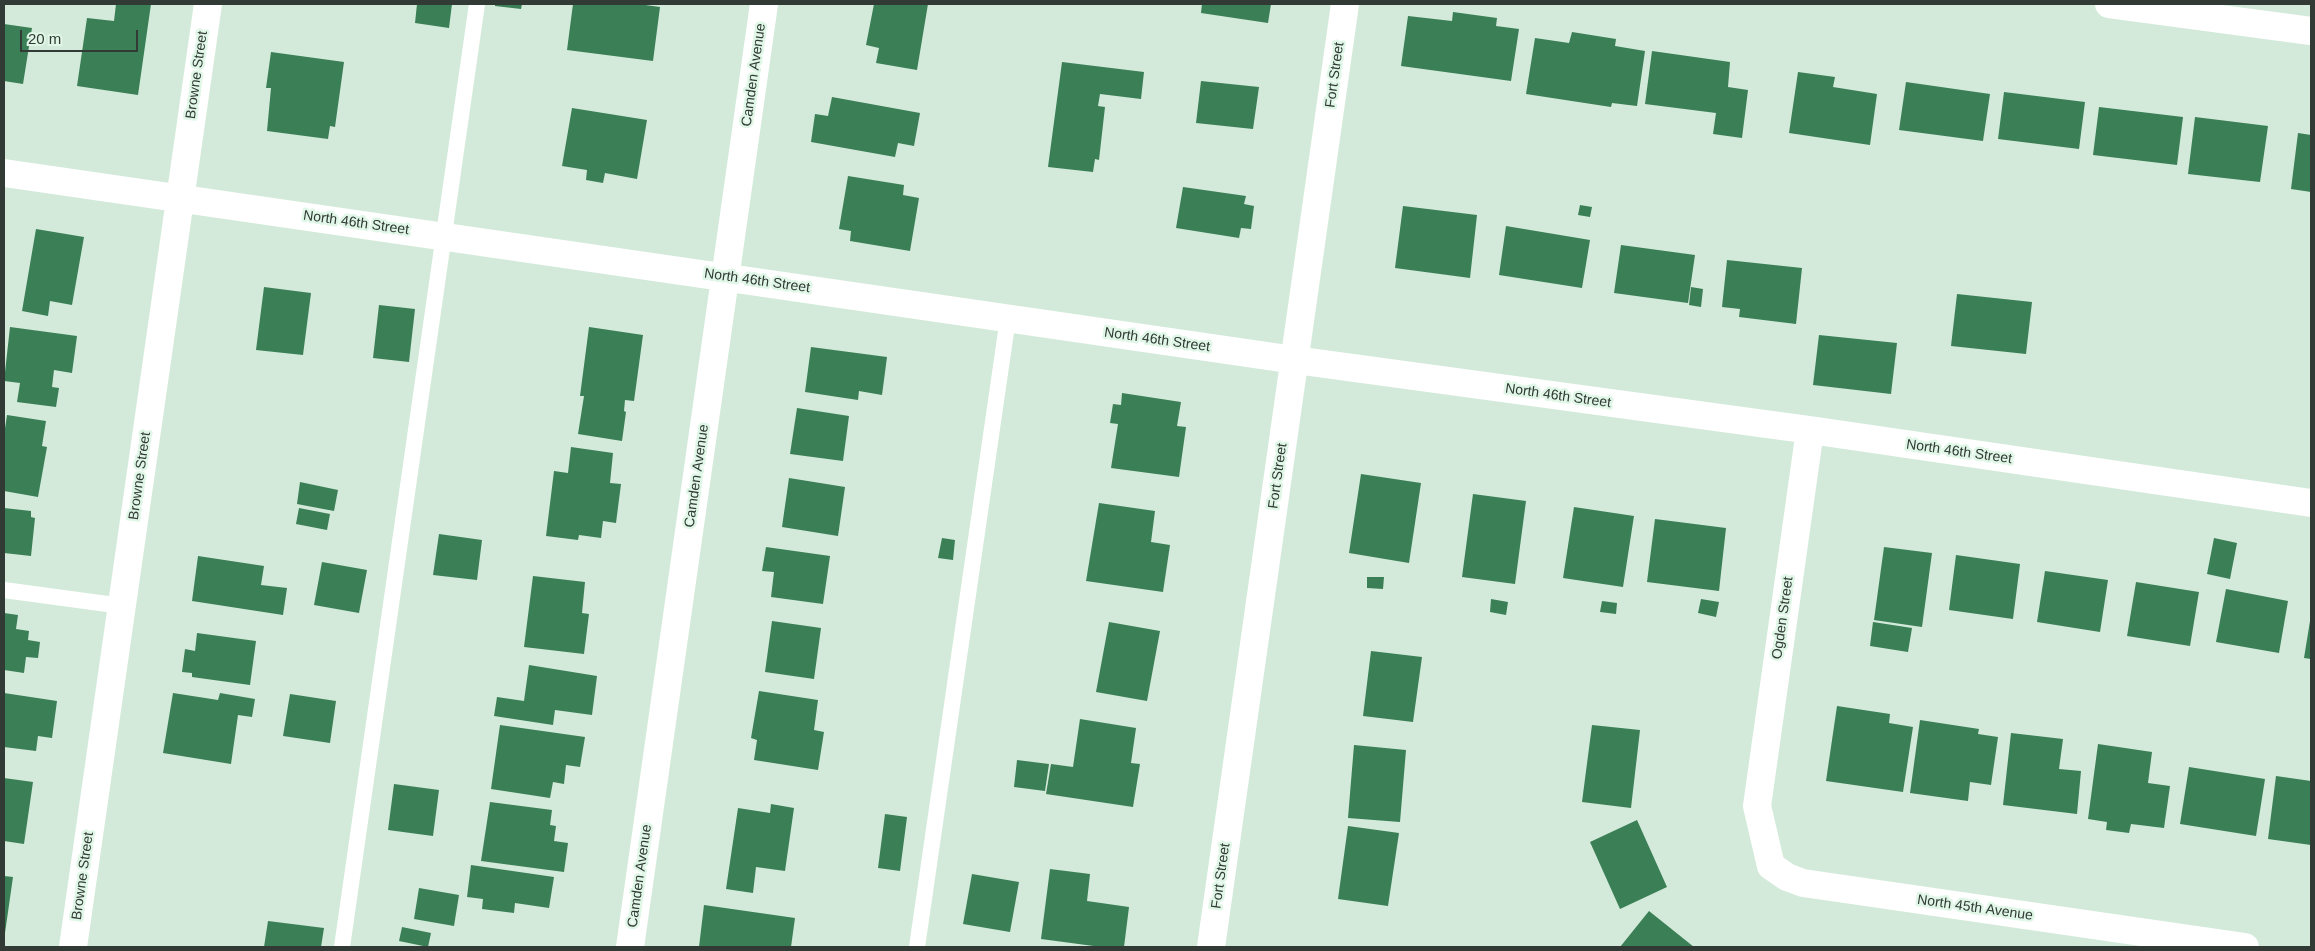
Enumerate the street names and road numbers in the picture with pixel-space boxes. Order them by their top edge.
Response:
street label: Camden Avenue [738,22,770,128]
street label: Browne Street [183,30,211,120]
street label: Fort Street [1322,41,1348,109]
street label: North 46th Street [302,207,410,239]
street label: North 46th Street [703,265,811,297]
street label: North 46th Street [1103,324,1211,356]
street label: North 46th Street [1504,380,1612,412]
street label: Camden Avenue [681,423,713,529]
street label: Browne Street [126,431,154,521]
street label: North 46th Street [1905,436,2013,468]
street label: Fort Street [1265,442,1291,510]
street label: Ogden Street [1769,576,1797,660]
street label: Camden Avenue [624,823,656,929]
street label: Browne Street [69,831,97,921]
street label: Fort Street [1208,842,1234,910]
street label: North 45th Avenue [1916,892,2034,924]

